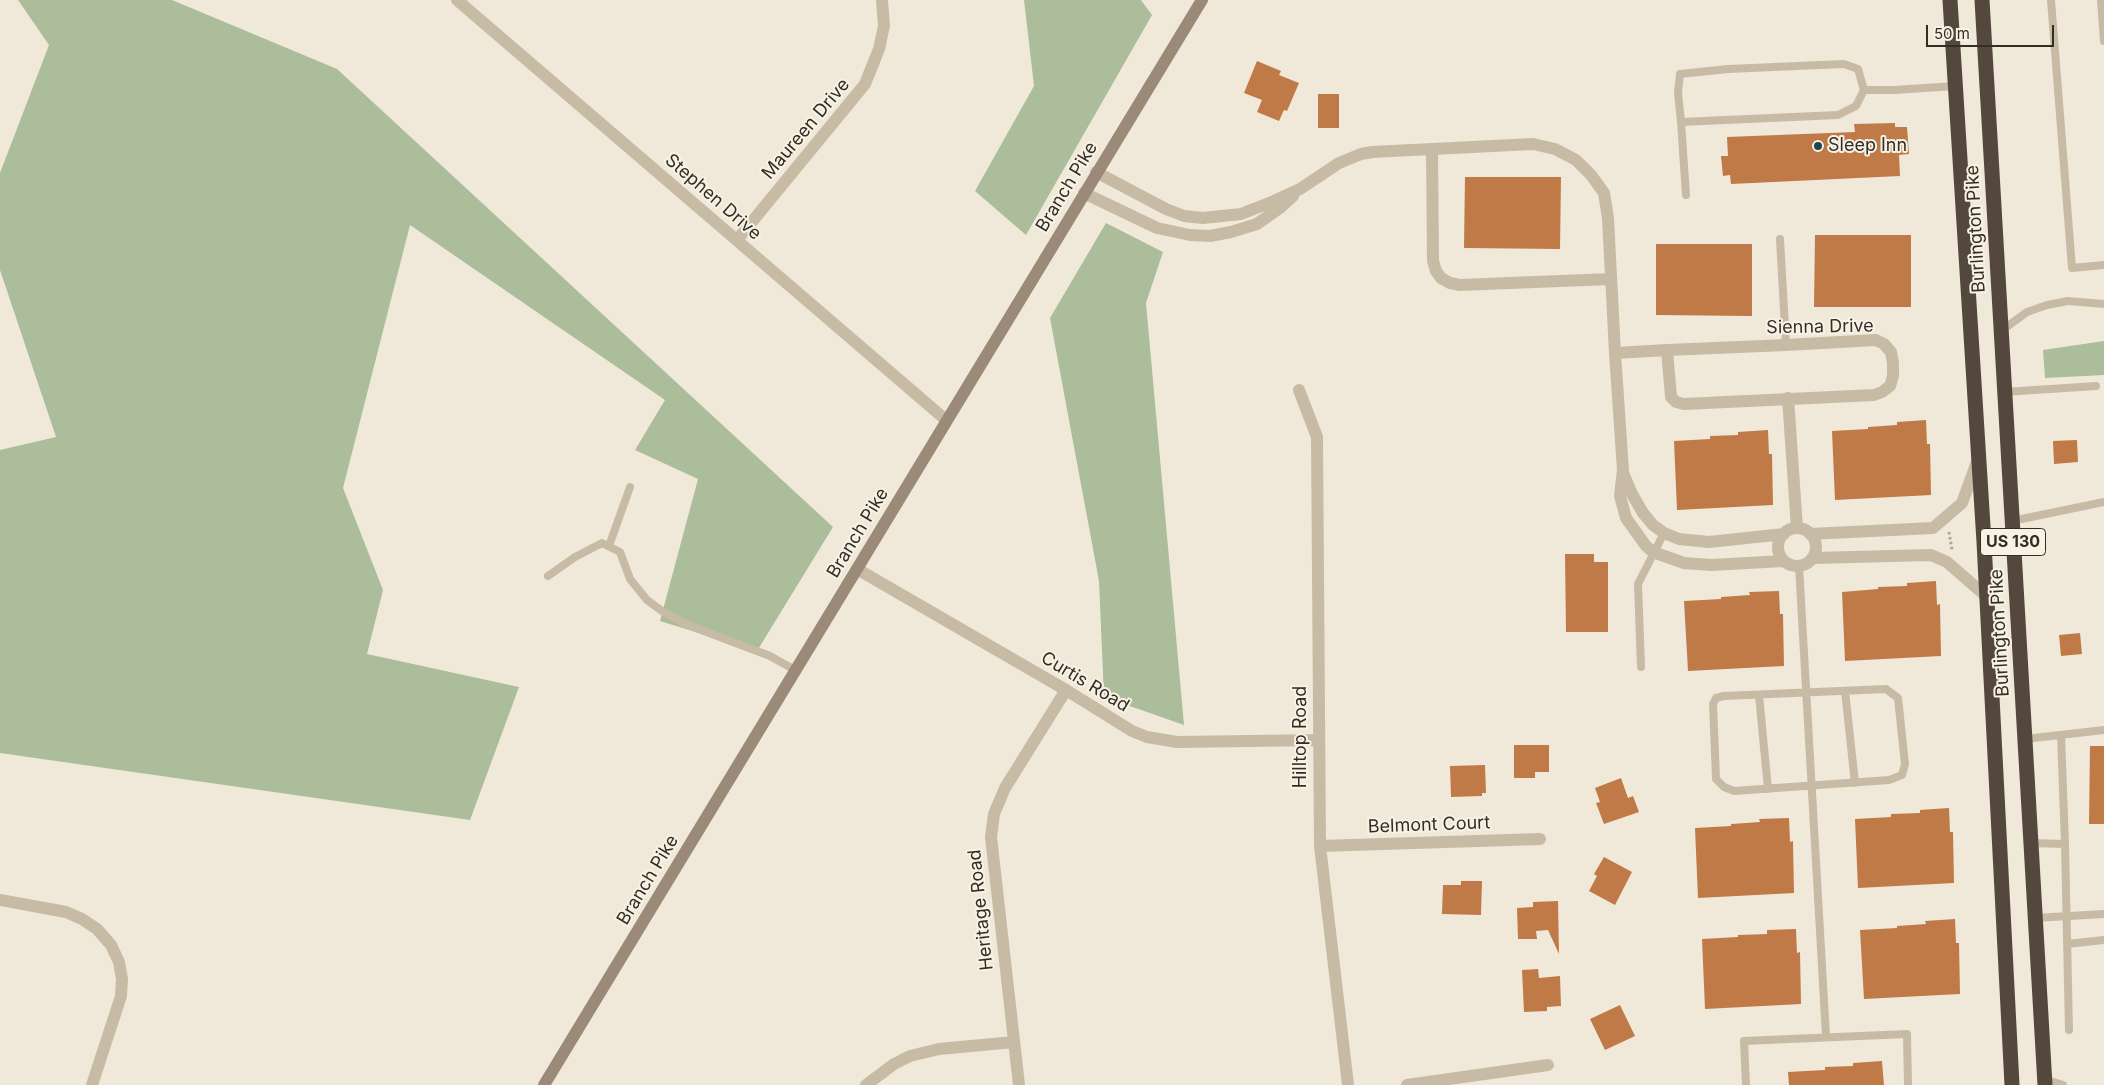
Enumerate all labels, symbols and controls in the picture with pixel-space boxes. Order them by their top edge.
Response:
scale bar [1929,15,2056,47]
text: 50 m [1934,24,1970,43]
street label: Maureen Drive [758,74,854,184]
place label: Sleep Inn [1828,135,1907,157]
street label: Branch Pike [1032,138,1102,236]
marker: Sleep Inn [1812,140,1824,152]
street label: Stephen Drive [661,149,765,245]
street label: Burlington Pike [1962,165,1990,293]
street label: Sienna Drive [1766,315,1874,339]
street label: Branch Pike [823,484,893,582]
road number: US 130 [1980,528,2046,556]
street label: Burlington Pike [1986,569,2014,697]
street label: Curtis Road [1037,647,1133,717]
street label: Hilltop Road [1290,686,1312,788]
street label: Belmont Court [1368,812,1490,838]
street label: Branch Pike [613,831,683,929]
street label: Heritage Road [964,849,998,971]

